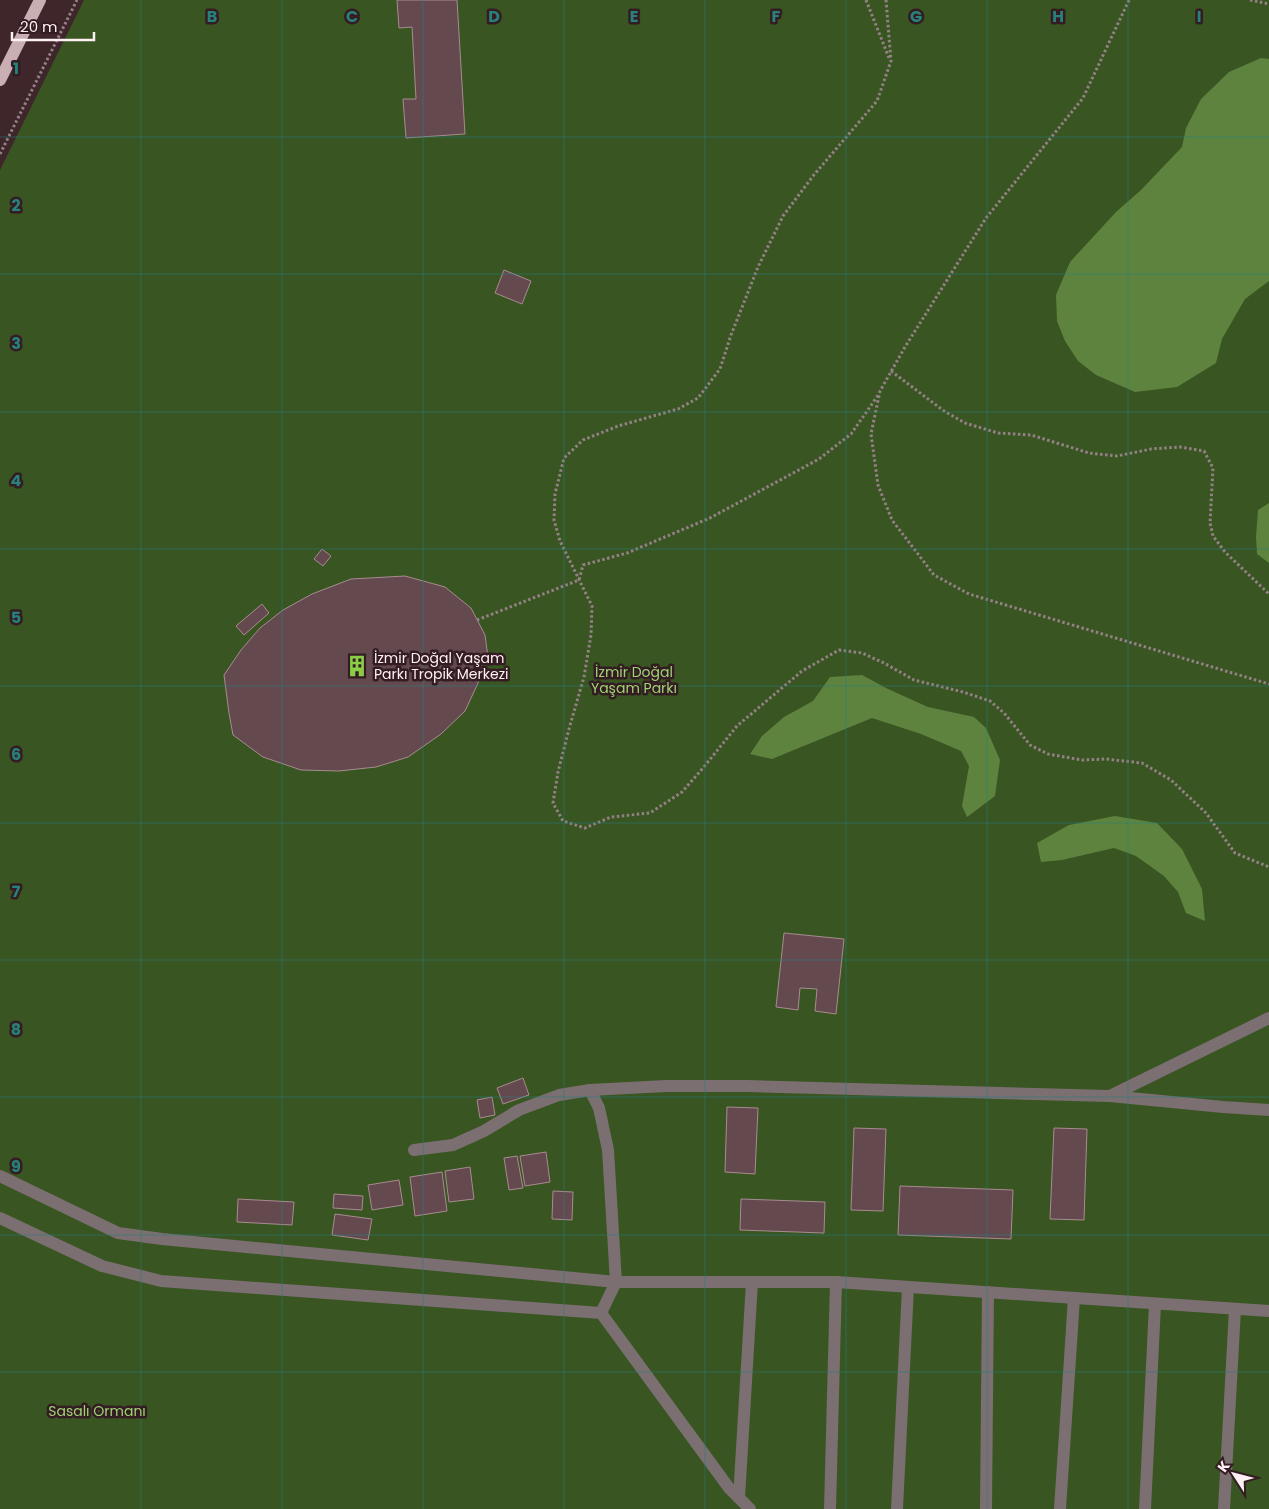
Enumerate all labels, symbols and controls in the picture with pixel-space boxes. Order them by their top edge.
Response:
text: B [207,5,217,28]
text: C [346,5,358,28]
text: D [488,5,500,28]
text: E [630,5,638,28]
text: F [772,5,781,28]
text: G [910,5,922,28]
text: H [1052,5,1064,28]
text: I [1197,5,1201,28]
scale bar [12,10,95,42]
text: 20 m [20,16,58,37]
text: 1 [13,57,19,80]
text: 2 [11,194,21,217]
text: 3 [11,332,21,355]
text: 4 [11,469,22,492]
text: 5 [11,606,21,629]
place label: İzmir Doğal Yaşam Parkı Tropik Merkezi [374,648,508,684]
building icon: İzmir Doğal Yaşam Parkı Tropik Merkezi [344,653,370,679]
park label: İzmir Doğal Yaşam Parkı [591,662,677,698]
text: 6 [11,743,21,766]
text: 7 [12,880,21,903]
text: 8 [11,1018,21,1041]
text: 9 [11,1155,21,1178]
park label: Sasalı Ormanı [48,1401,146,1421]
north arrow [1209,1449,1259,1499]
text: K [1213,1456,1235,1476]

